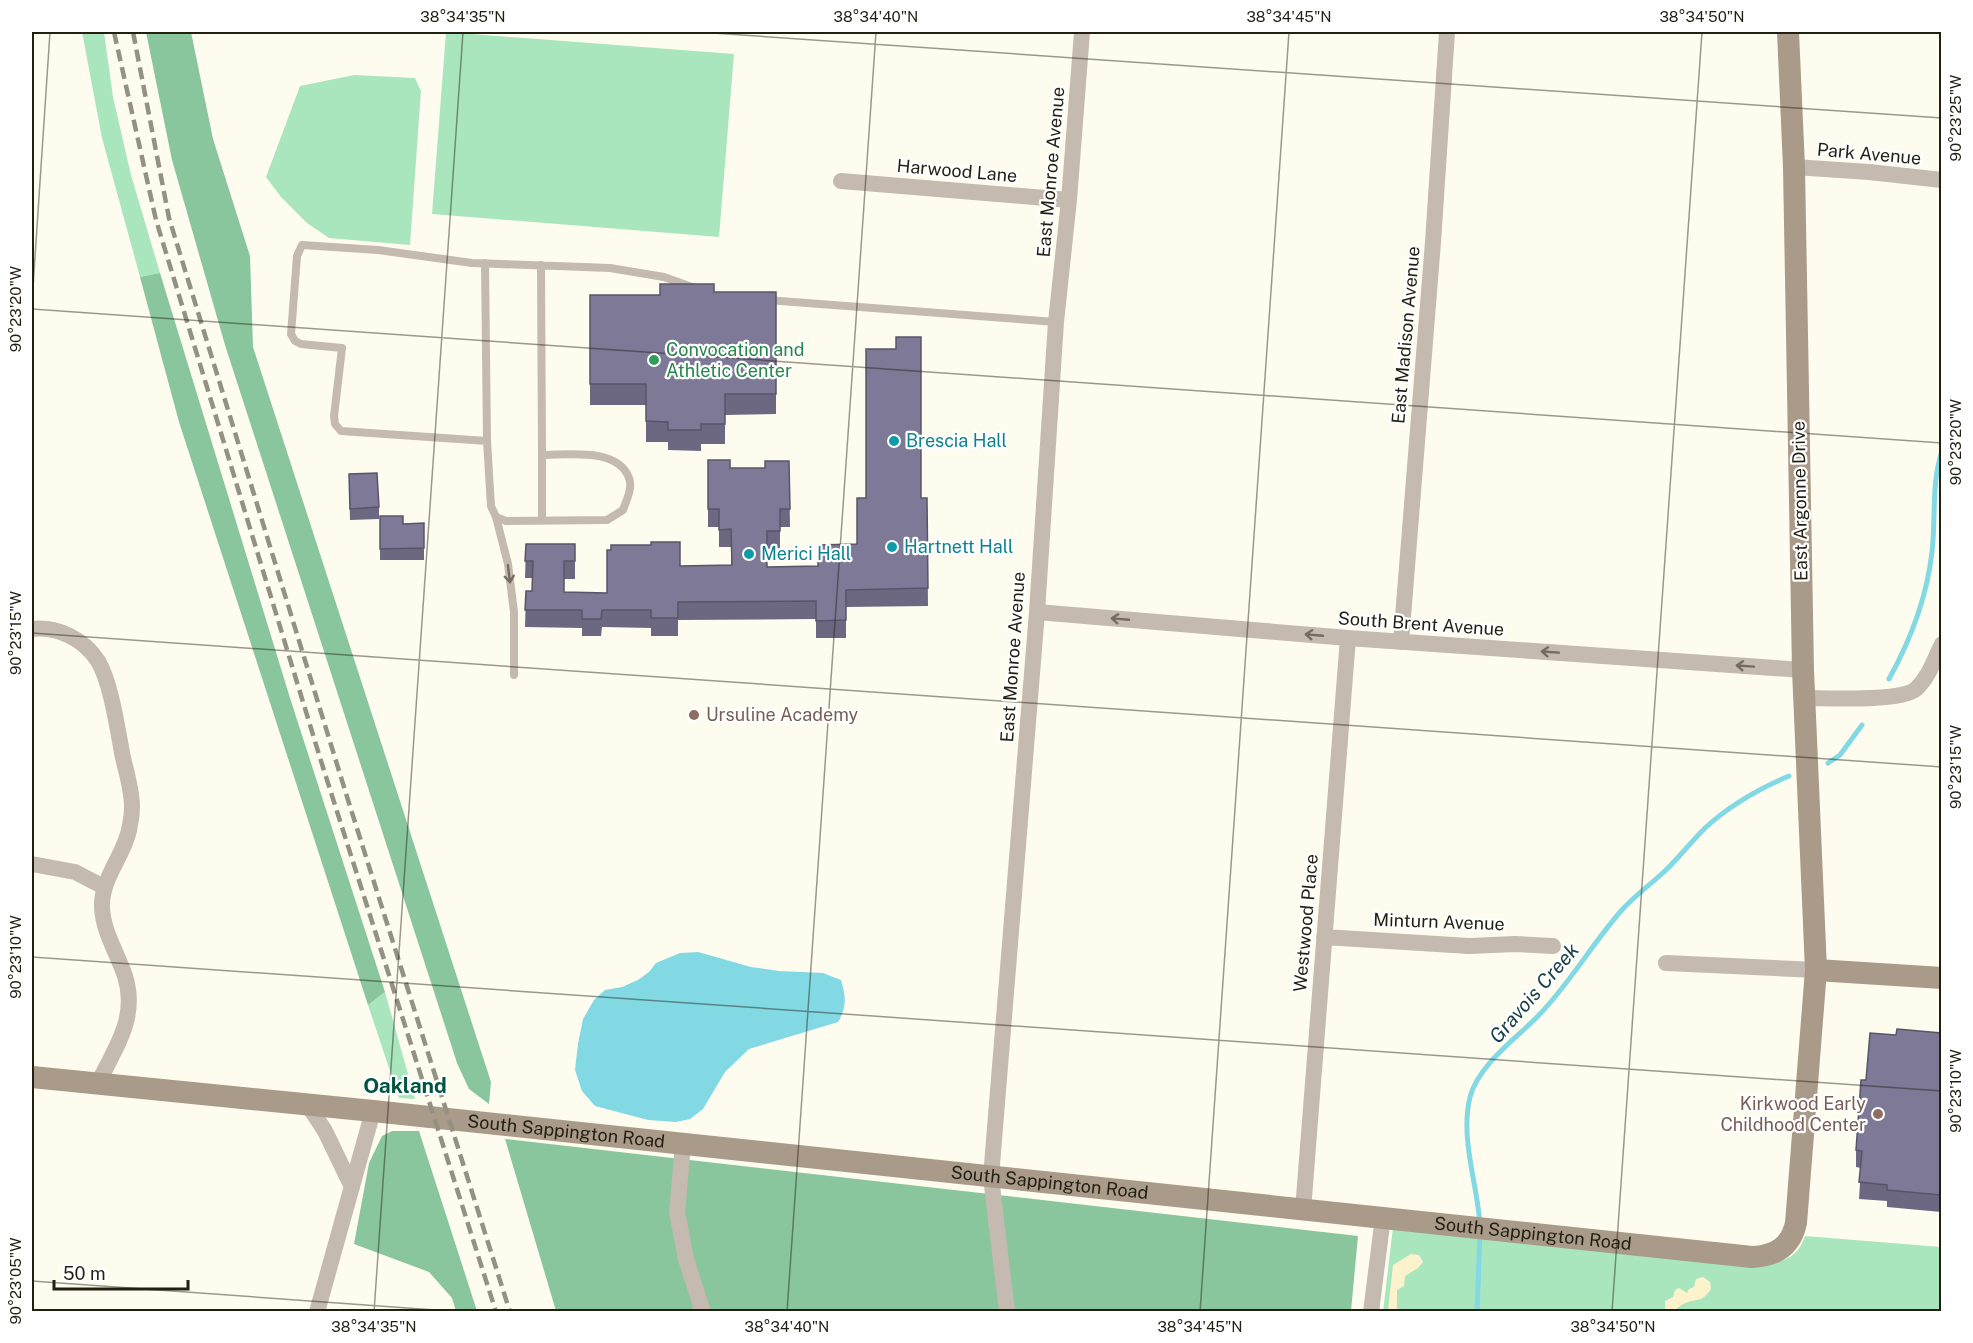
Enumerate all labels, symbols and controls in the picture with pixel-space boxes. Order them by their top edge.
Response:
text: 38°34'35"N [420,8,506,25]
text: 38°34'40"N [834,8,918,25]
text: 38°34'45"N [1246,8,1332,25]
text: 38°34'50"N [1659,8,1745,25]
text: 90°23'25"W [1947,75,1964,161]
street label: East Monroe Avenue [1033,86,1068,258]
street label: Park Avenue [1816,138,1922,169]
street label: Harwood Lane [896,155,1018,186]
street label: East Madison Avenue [1387,245,1424,425]
text: 90°23'20"W [7,266,24,352]
place label: Convocation and Athletic Center [666,339,804,381]
marker: Convocation and Athletic Center [647,353,661,367]
text: 90°23'20"W [1947,399,1964,485]
street label: East Argonne Drive [1788,421,1811,581]
place label: Brescia Hall [906,430,1007,451]
marker: Brescia Hall [887,434,901,448]
place label: Hartnett Hall [904,536,1013,557]
marker: Hartnett Hall [885,540,899,554]
place label: Merici Hall [761,543,851,564]
marker: Merici Hall [742,547,756,561]
one-way arrow [504,564,515,584]
street label: East Monroe Avenue [996,571,1029,743]
text: 90°23'15"W [7,591,24,675]
street label: South Brent Avenue [1337,607,1505,640]
one-way arrow [1110,613,1130,624]
one-way arrow [1305,629,1325,640]
one-way arrow [1541,647,1561,658]
one-way arrow [1735,661,1755,672]
place label: Ursuline Academy [706,704,858,725]
marker: Ursuline Academy [687,708,701,722]
text: 90°23'15"W [1947,725,1964,809]
street label: Westwood Place [1289,853,1322,993]
street label: Minturn Avenue [1373,909,1505,934]
text: 90°23'10"W [7,915,24,999]
water label: Gravois Creek [1484,938,1584,1048]
text: 90°23'10"W [1947,1049,1964,1133]
district label: Oakland [363,1073,447,1098]
place label: Kirkwood Early Childhood Center [1720,1093,1866,1135]
marker: Kirkwood Early Childhood Center [1871,1107,1885,1121]
street label: South Sappington Road [466,1110,666,1152]
street label: South Sappington Road [950,1161,1149,1203]
street label: South Sappington Road [1433,1212,1633,1254]
text: 90°23'05"W [7,1238,24,1324]
scale bar [54,1253,188,1291]
text: 50 m [63,1263,106,1284]
text: 38°34'35"N [331,1318,417,1335]
text: 38°34'40"N [745,1318,829,1335]
text: 38°34'45"N [1157,1318,1243,1335]
text: 38°34'50"N [1570,1318,1656,1335]

